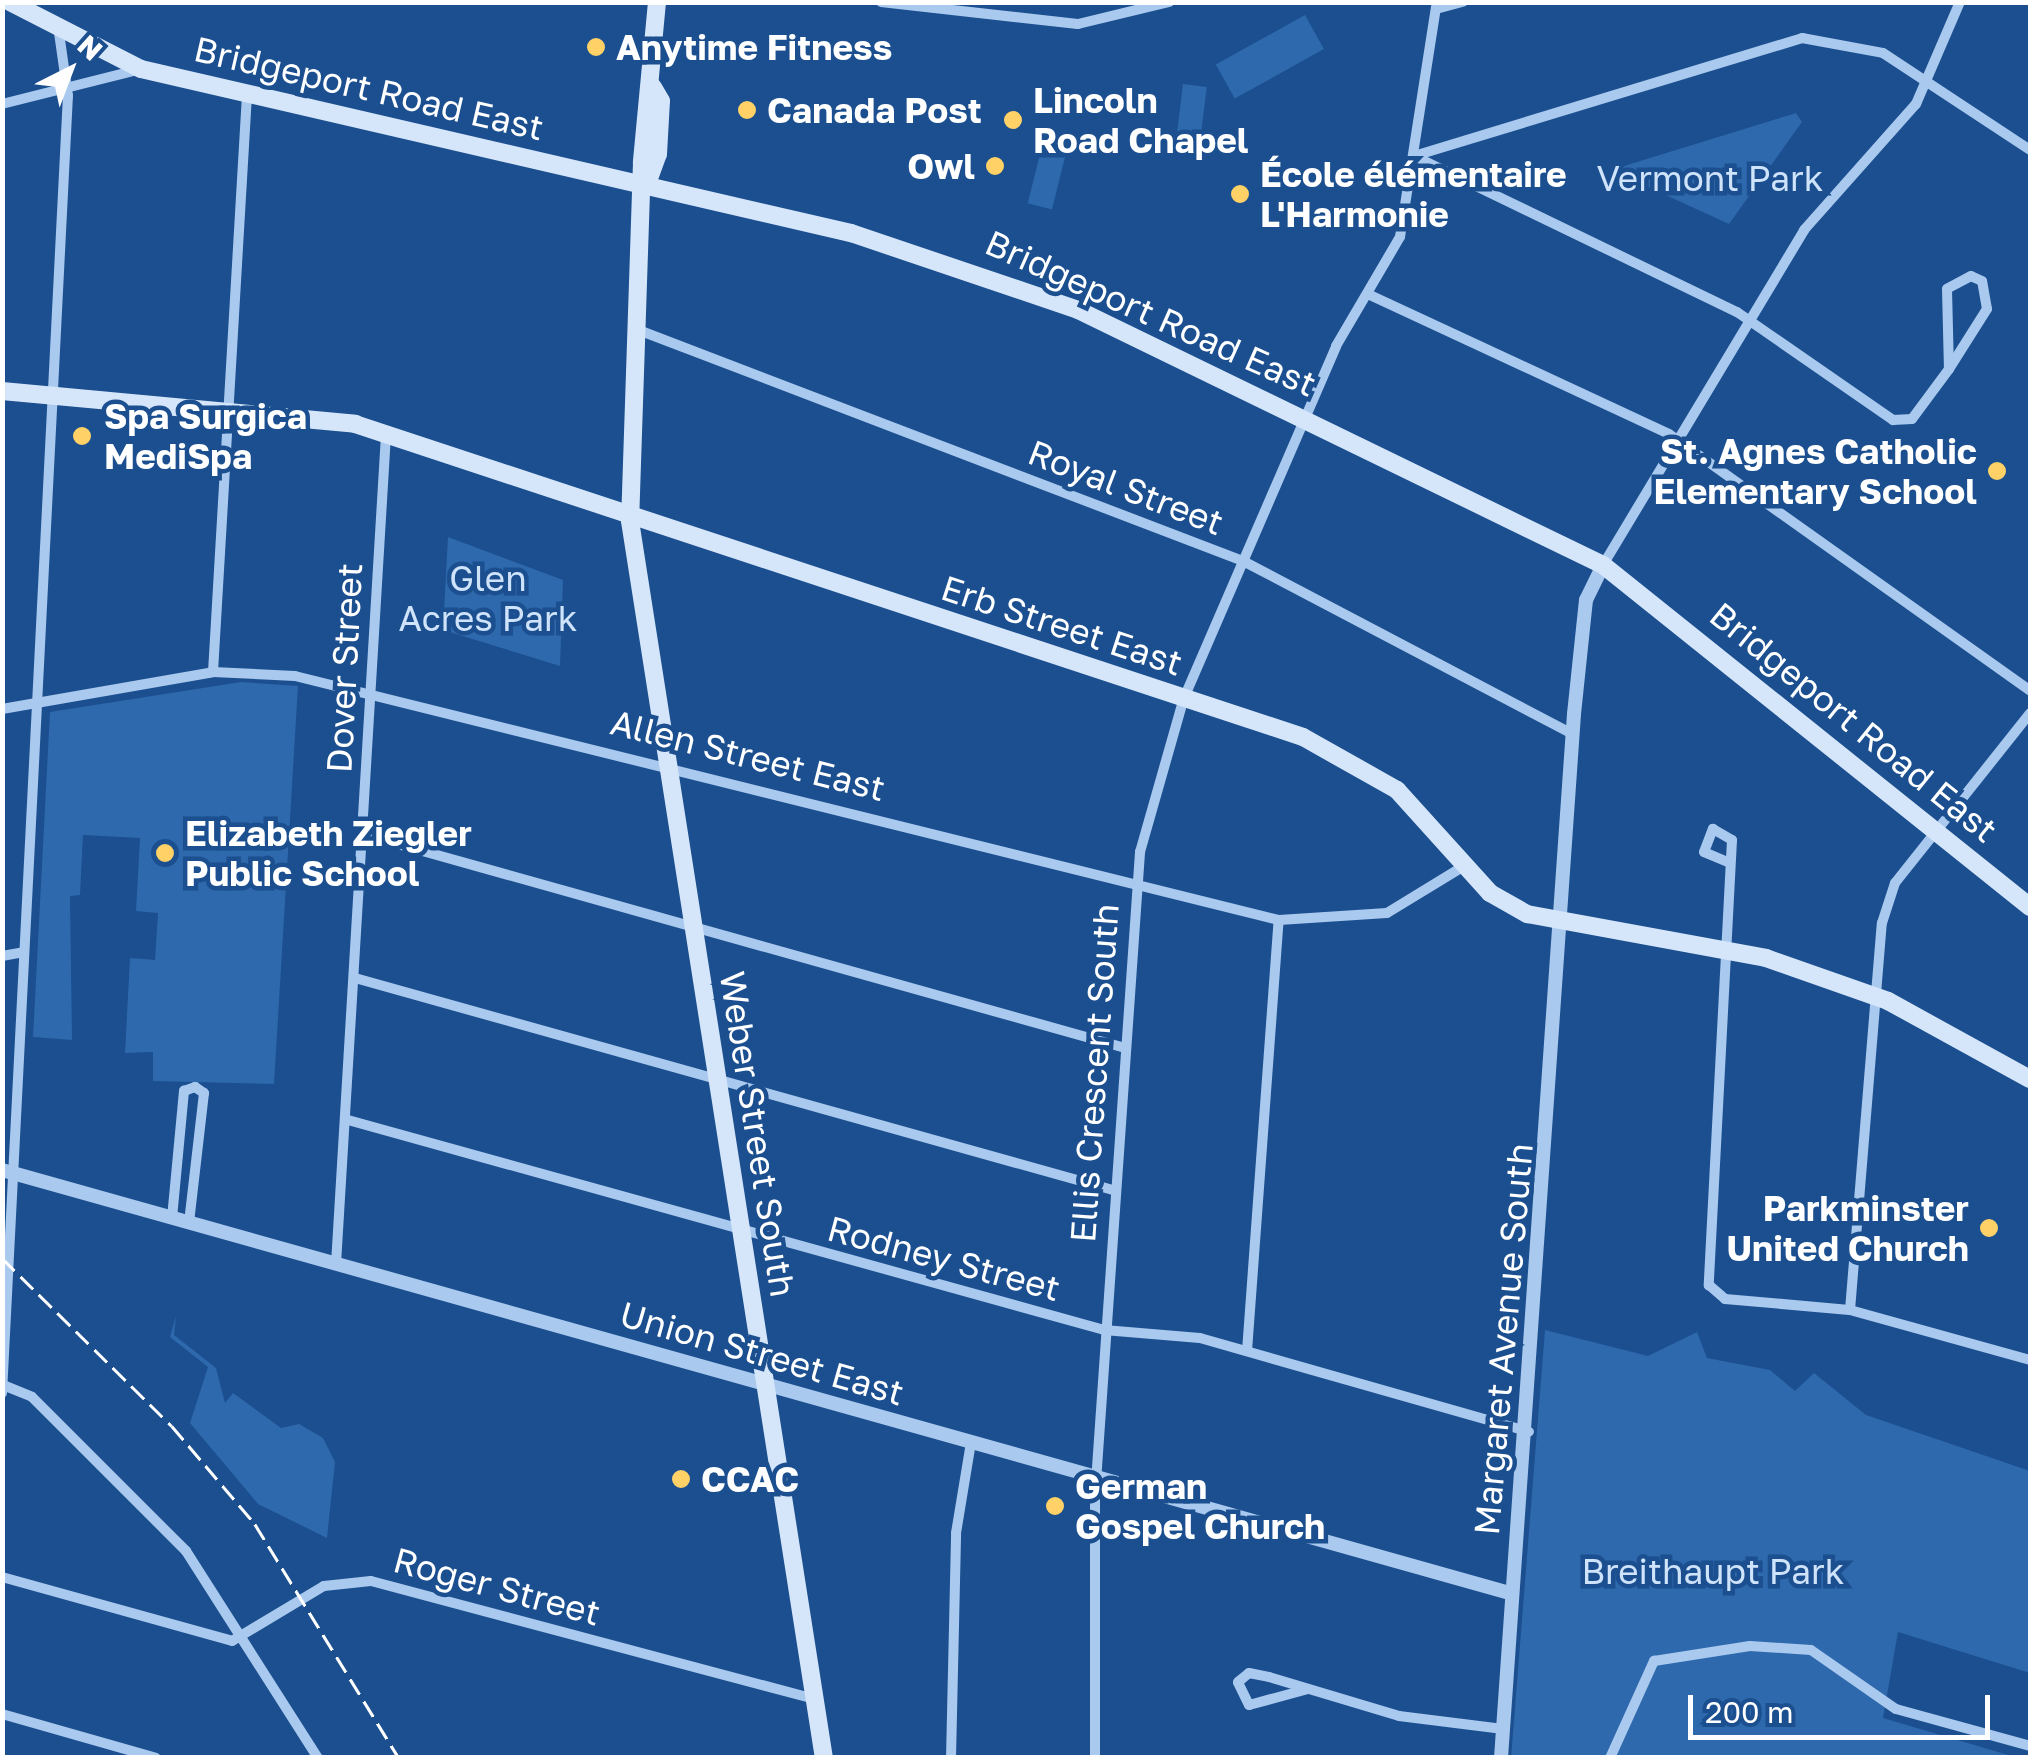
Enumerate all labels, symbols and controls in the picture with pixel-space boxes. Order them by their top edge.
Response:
north arrow [20,20,120,120]
place label: Anytime Fitness [616,26,892,68]
street label: Bridgeport Road East [190,27,548,149]
text: N [71,28,109,67]
marker: Anytime Fitness [585,36,607,58]
place label: Lincoln Road Chapel [1033,79,1249,161]
place label: Canada Post [767,89,982,131]
marker: Canada Post [736,99,758,121]
marker: Lincoln Road Chapel [1002,109,1024,131]
place label: Owl [907,145,975,187]
place label: École élémentaire L'Harmonie [1260,153,1567,235]
marker: Owl [984,155,1006,177]
park label: Vermont Park [1597,157,1823,199]
marker: École élémentaire L'Harmonie [1229,183,1251,205]
street label: Bridgeport Road East [979,221,1323,405]
place label: Spa Surgica MediSpa [104,395,307,477]
marker: Spa Surgica MediSpa [69,423,95,449]
place label: St. Agnes Catholic Elementary School [1653,430,1977,512]
street label: Royal Street [1022,431,1230,543]
marker: St. Agnes Catholic Elementary School [1986,460,2008,482]
park label: Glen Acres Park [399,557,577,639]
street label: Dover Street [318,562,370,774]
street label: Erb Street East [936,566,1188,684]
street label: Bridgeport Road East [1702,593,2006,851]
street label: Allen Street East [607,701,889,809]
place label: Elizabeth Ziegler Public School [185,812,472,894]
marker: Elizabeth Ziegler Public School [154,842,176,864]
street label: Ellis Crescent South [1061,902,1127,1244]
street label: Weber Street South [712,968,804,1300]
street label: Margaret Avenue South [1465,1141,1541,1537]
place label: Parkminster United Church [1726,1187,1969,1269]
street label: Rodney Street [823,1207,1065,1309]
marker: Parkminster United Church [1978,1217,2000,1239]
street label: Union Street East [615,1292,909,1414]
place label: CCAC [701,1458,799,1500]
place label: German Gospel Church [1075,1465,1325,1547]
marker: CCAC [670,1468,692,1490]
marker: German Gospel Church [1044,1495,1066,1517]
street label: Roger Street [389,1538,605,1634]
park label: Breithaupt Park [1582,1550,1844,1592]
scale bar [1693,1675,1996,1737]
text: 200 m [1705,1694,1794,1730]

